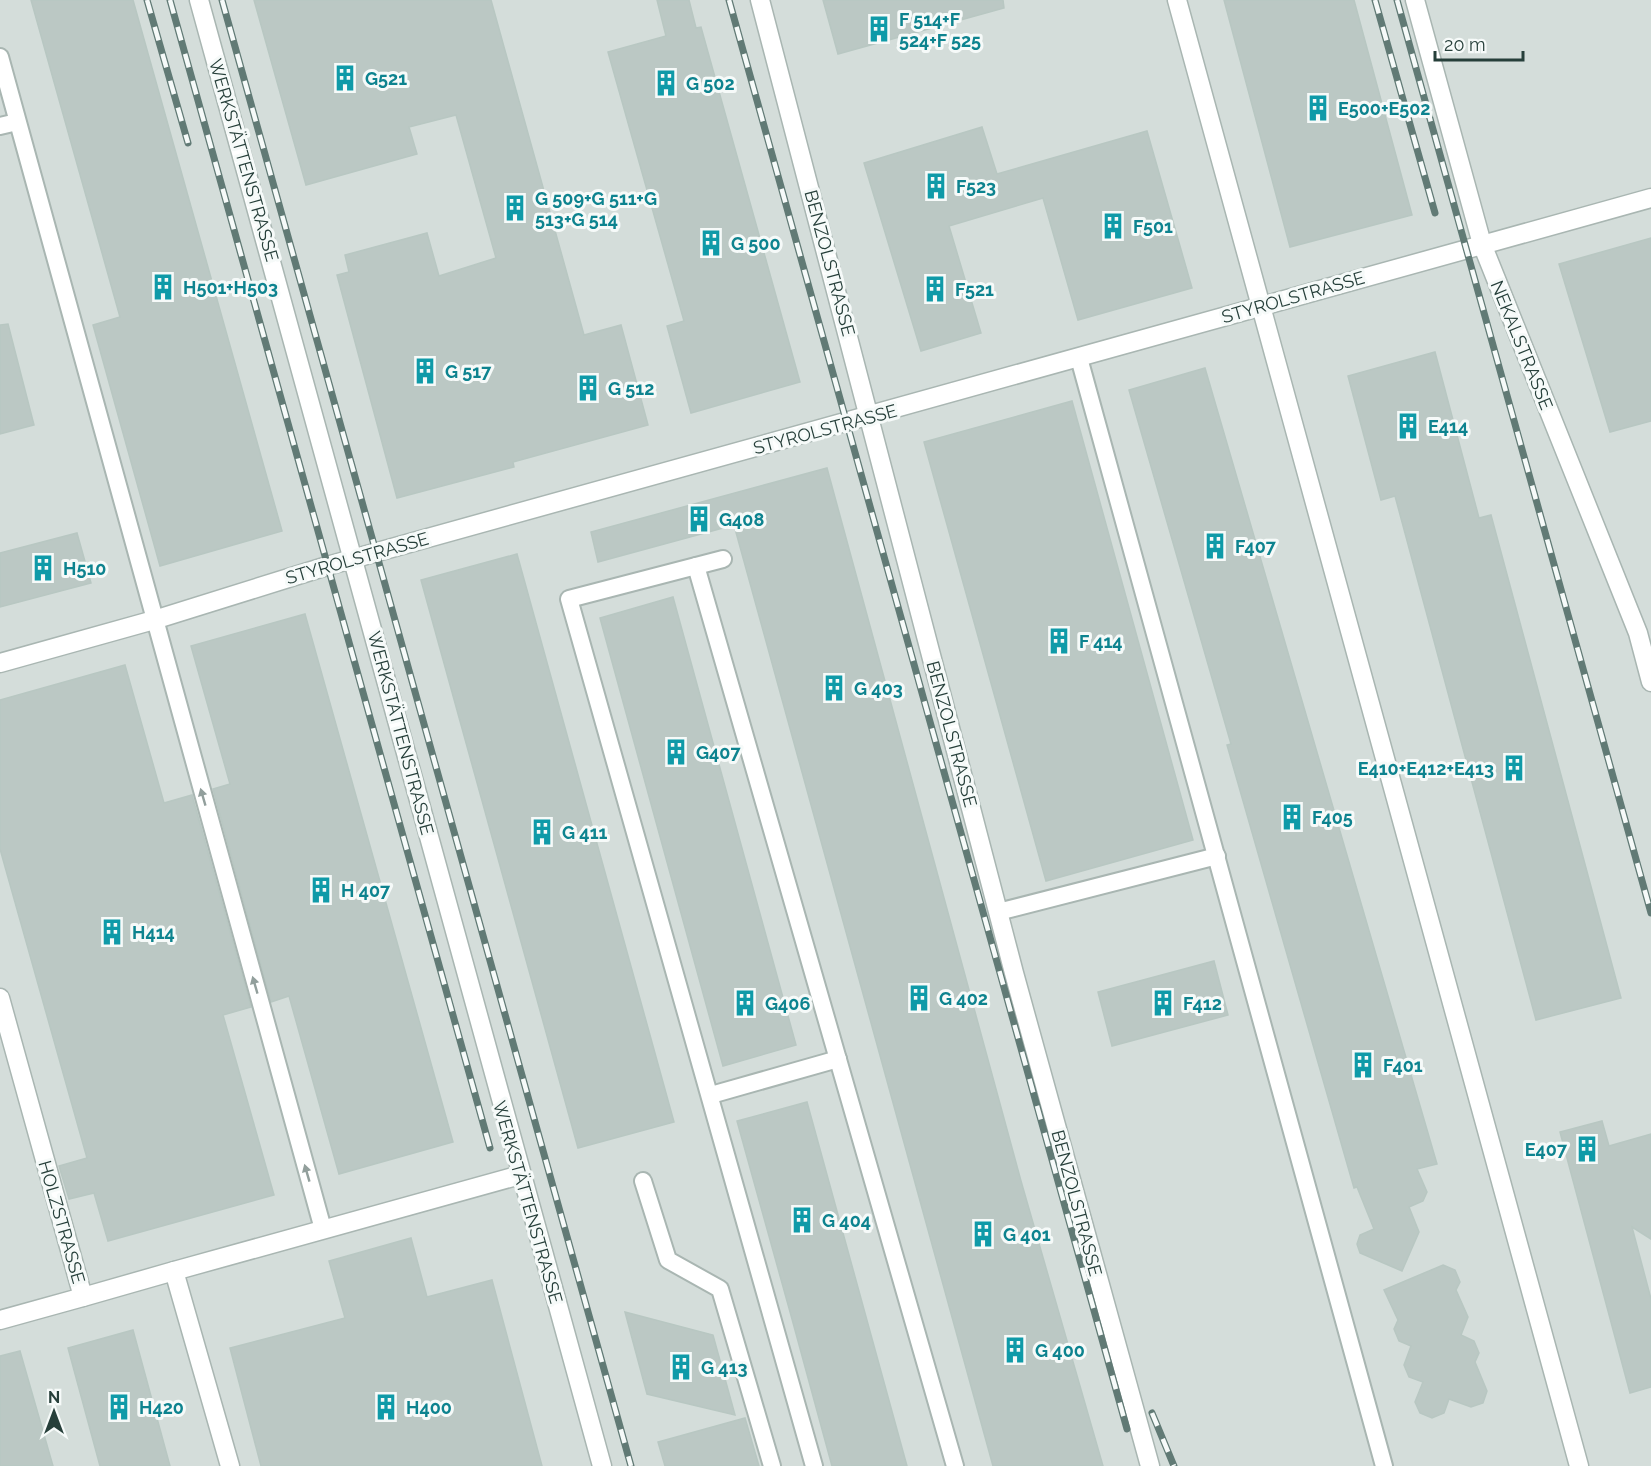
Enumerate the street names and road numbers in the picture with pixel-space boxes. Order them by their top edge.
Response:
street label: WERKSTÄTTENSTRASSE [205,56,283,264]
street label: BENZOLSTRASSE [800,188,860,338]
street label: STYROLSTRASSE [1219,267,1367,327]
street label: NEKALSTRASSE [1487,277,1557,413]
street label: STYROLSTRASSE [751,400,899,458]
street label: STYROLSTRASSE [283,528,431,588]
street label: WERKSTÄTTENSTRASSE [364,629,438,837]
street label: BENZOLSTRASSE [922,659,982,809]
street label: WERKSTÄTTENSTRASSE [489,1098,567,1306]
street label: BENZOLSTRASSE [1047,1128,1107,1278]
street label: HOLZSTRASSE [34,1158,90,1286]

